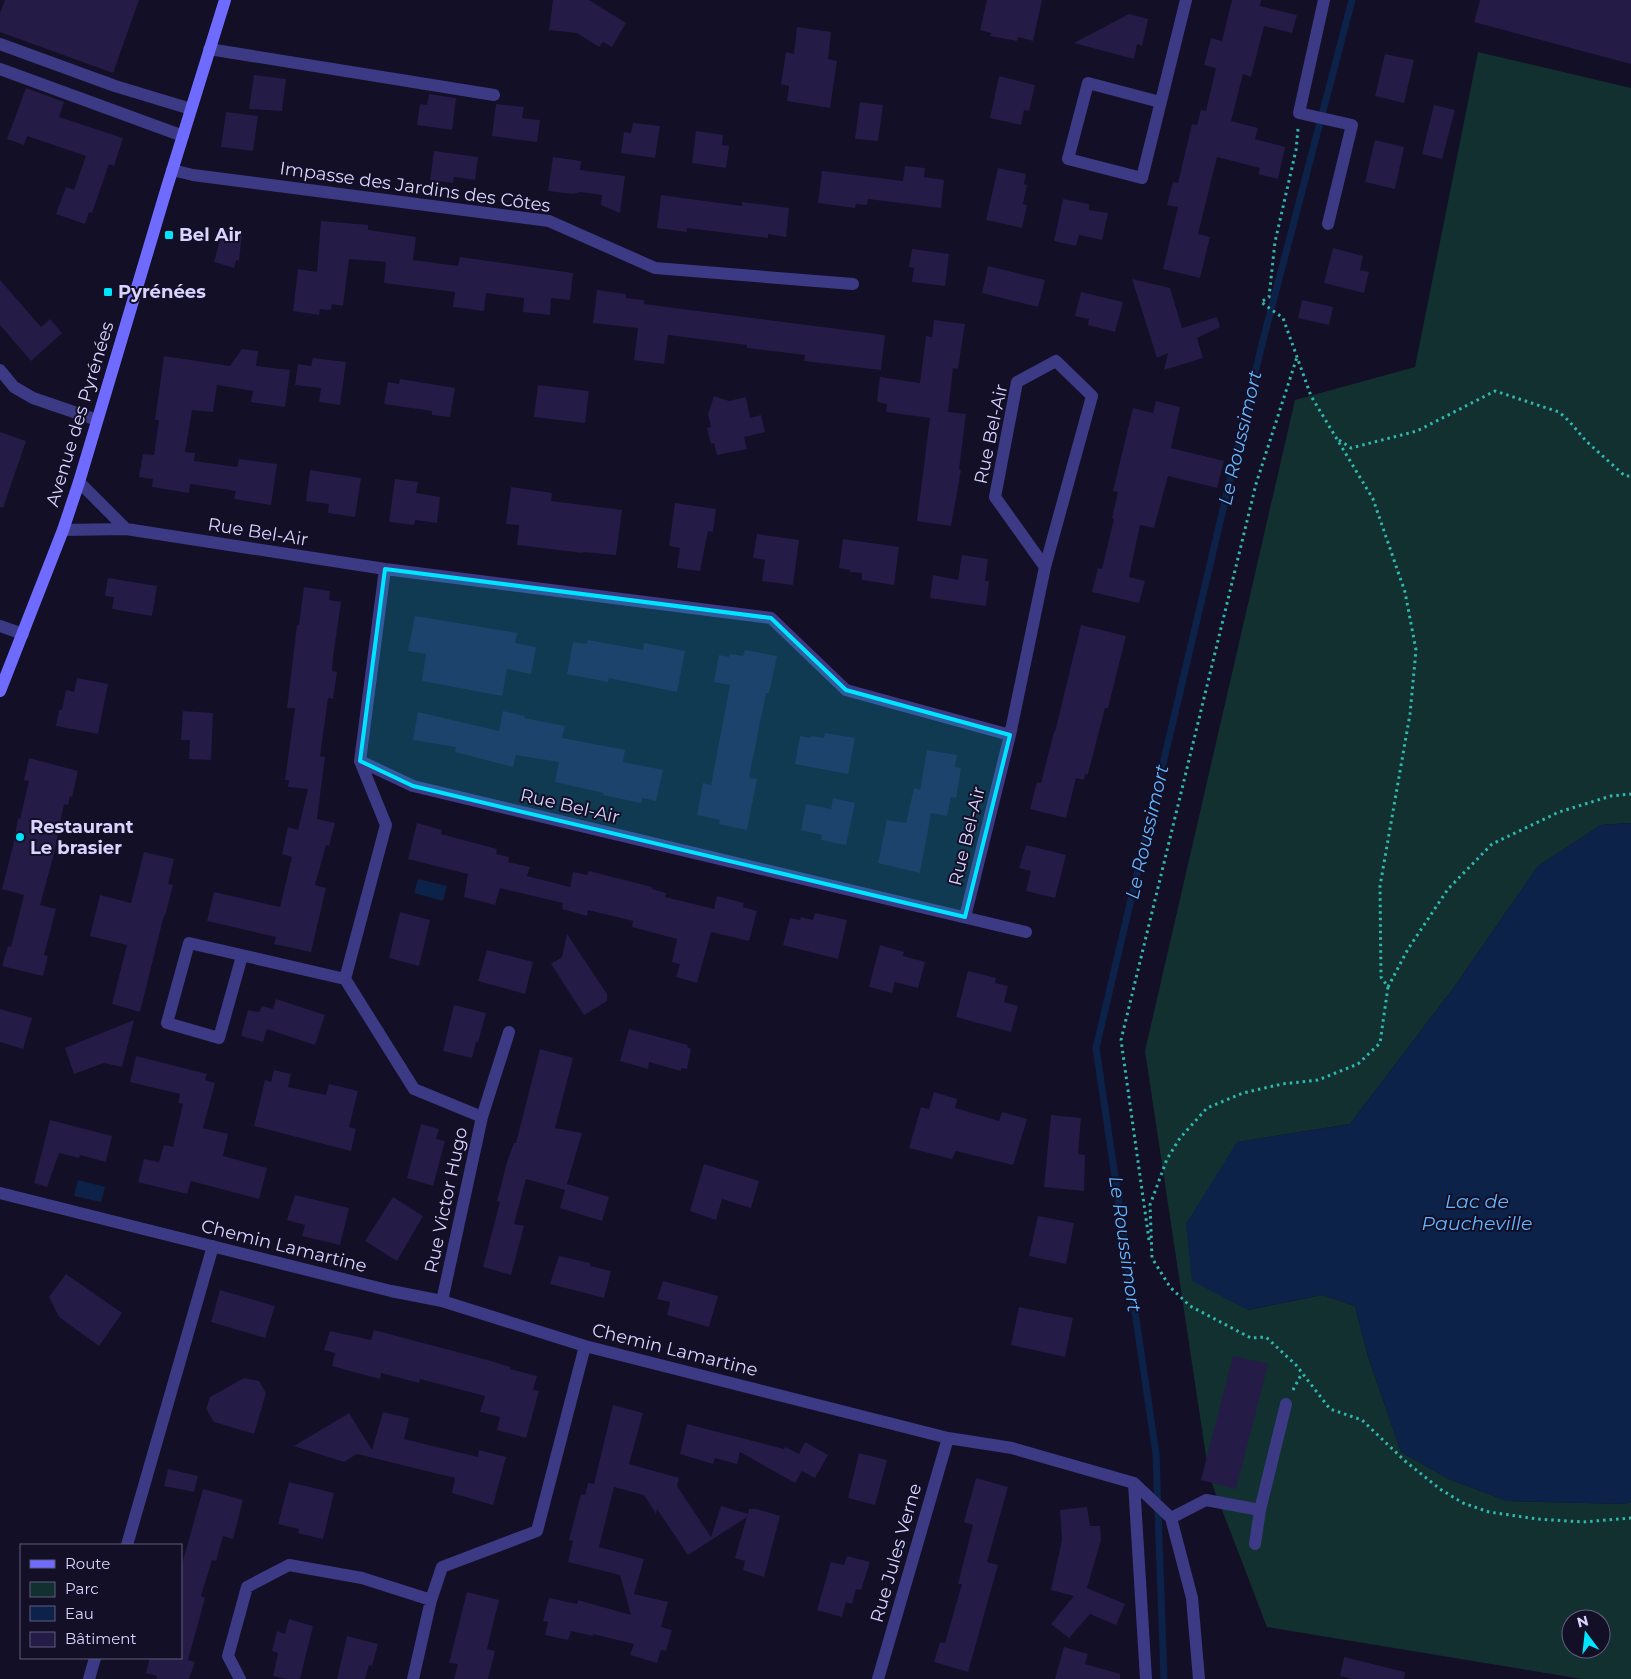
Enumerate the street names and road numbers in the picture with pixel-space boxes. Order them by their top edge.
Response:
street label: Impasse des Jardins des Côtes [278,157,552,217]
street label: Avenue des Pyrénées [41,319,119,509]
street label: Rue Bel-Air [970,382,1012,486]
street label: Rue Bel-Air [206,513,310,551]
street label: Rue Bel-Air [518,784,622,828]
street label: Rue Bel-Air [944,784,990,888]
street label: Rue Victor Hugo [420,1125,472,1275]
street label: Chemin Lamartine [199,1215,369,1277]
street label: Chemin Lamartine [590,1319,760,1381]
street label: Rue Jules Verne [866,1481,926,1625]

